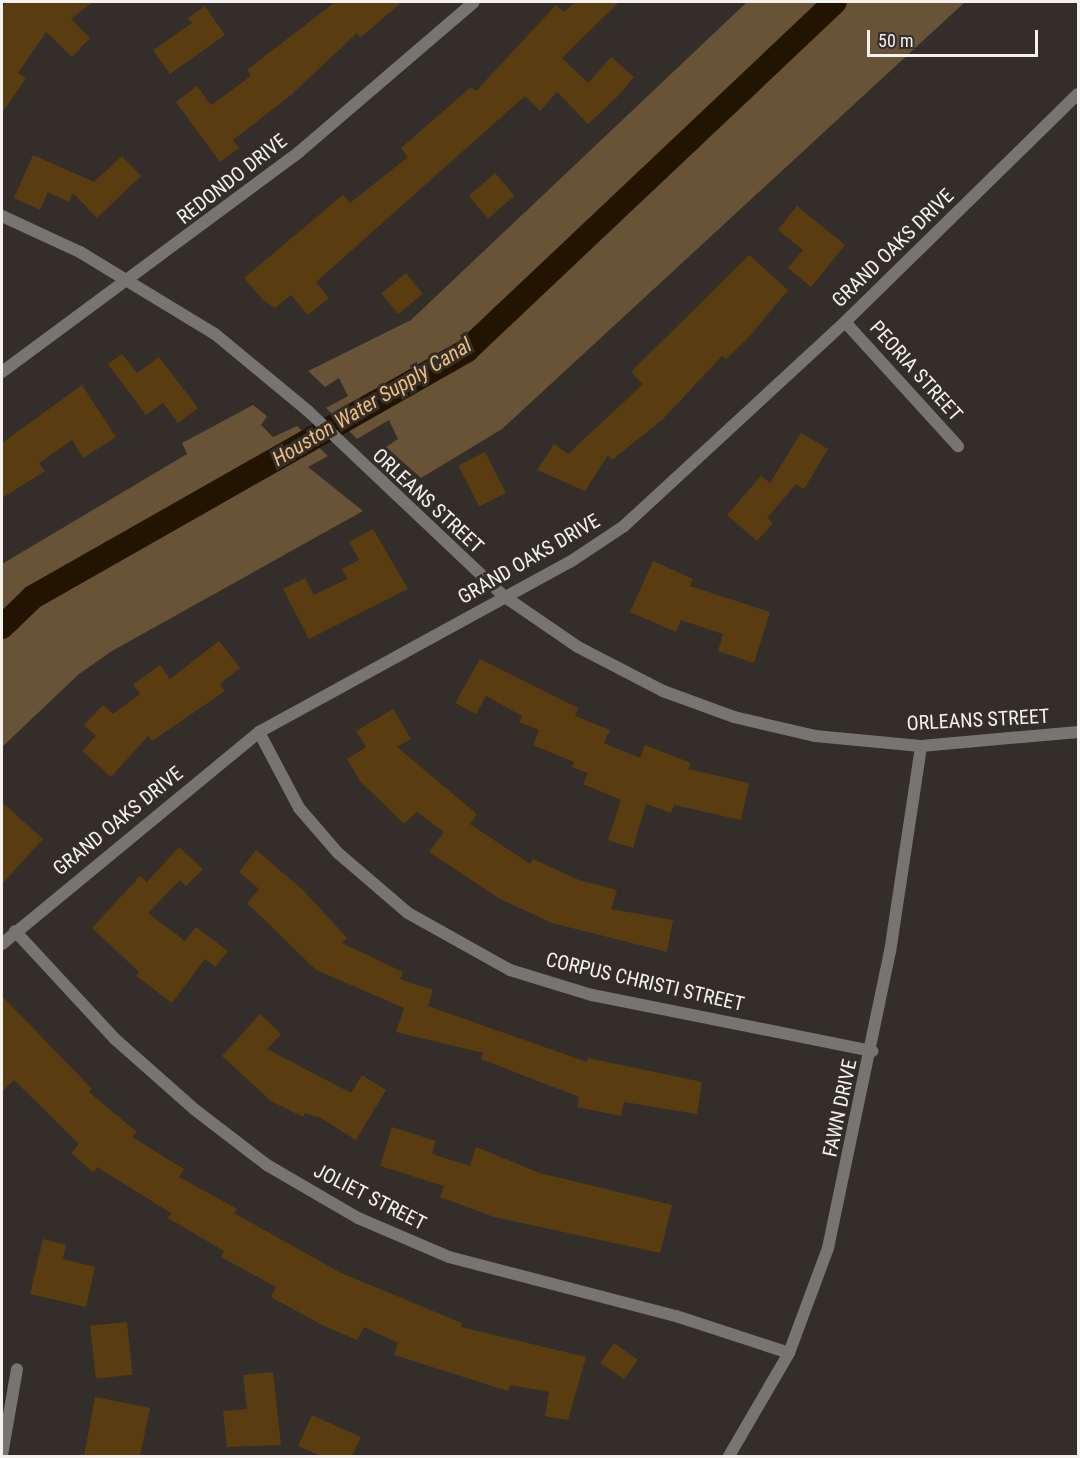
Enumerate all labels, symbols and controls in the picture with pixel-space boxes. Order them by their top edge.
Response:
scale bar [870,18,1041,56]
text: 50 m [878,30,913,51]
street label: REDONDO DRIVE [172,129,292,229]
street label: GRAND OAKS DRIVE [827,184,959,312]
street label: PEORIA STREET [865,316,967,426]
water label: Houston Water Supply Canal [268,332,476,472]
street label: ORLEANS STREET [368,444,488,558]
street label: GRAND OAKS DRIVE [454,509,604,609]
street label: ORLEANS STREET [906,704,1050,736]
street label: GRAND OAKS DRIVE [48,761,188,881]
street label: CORPUS CHRISTI STREET [543,947,747,1017]
street label: FAWN DRIVE [818,1057,862,1159]
street label: JOLIET STREET [310,1158,430,1236]

